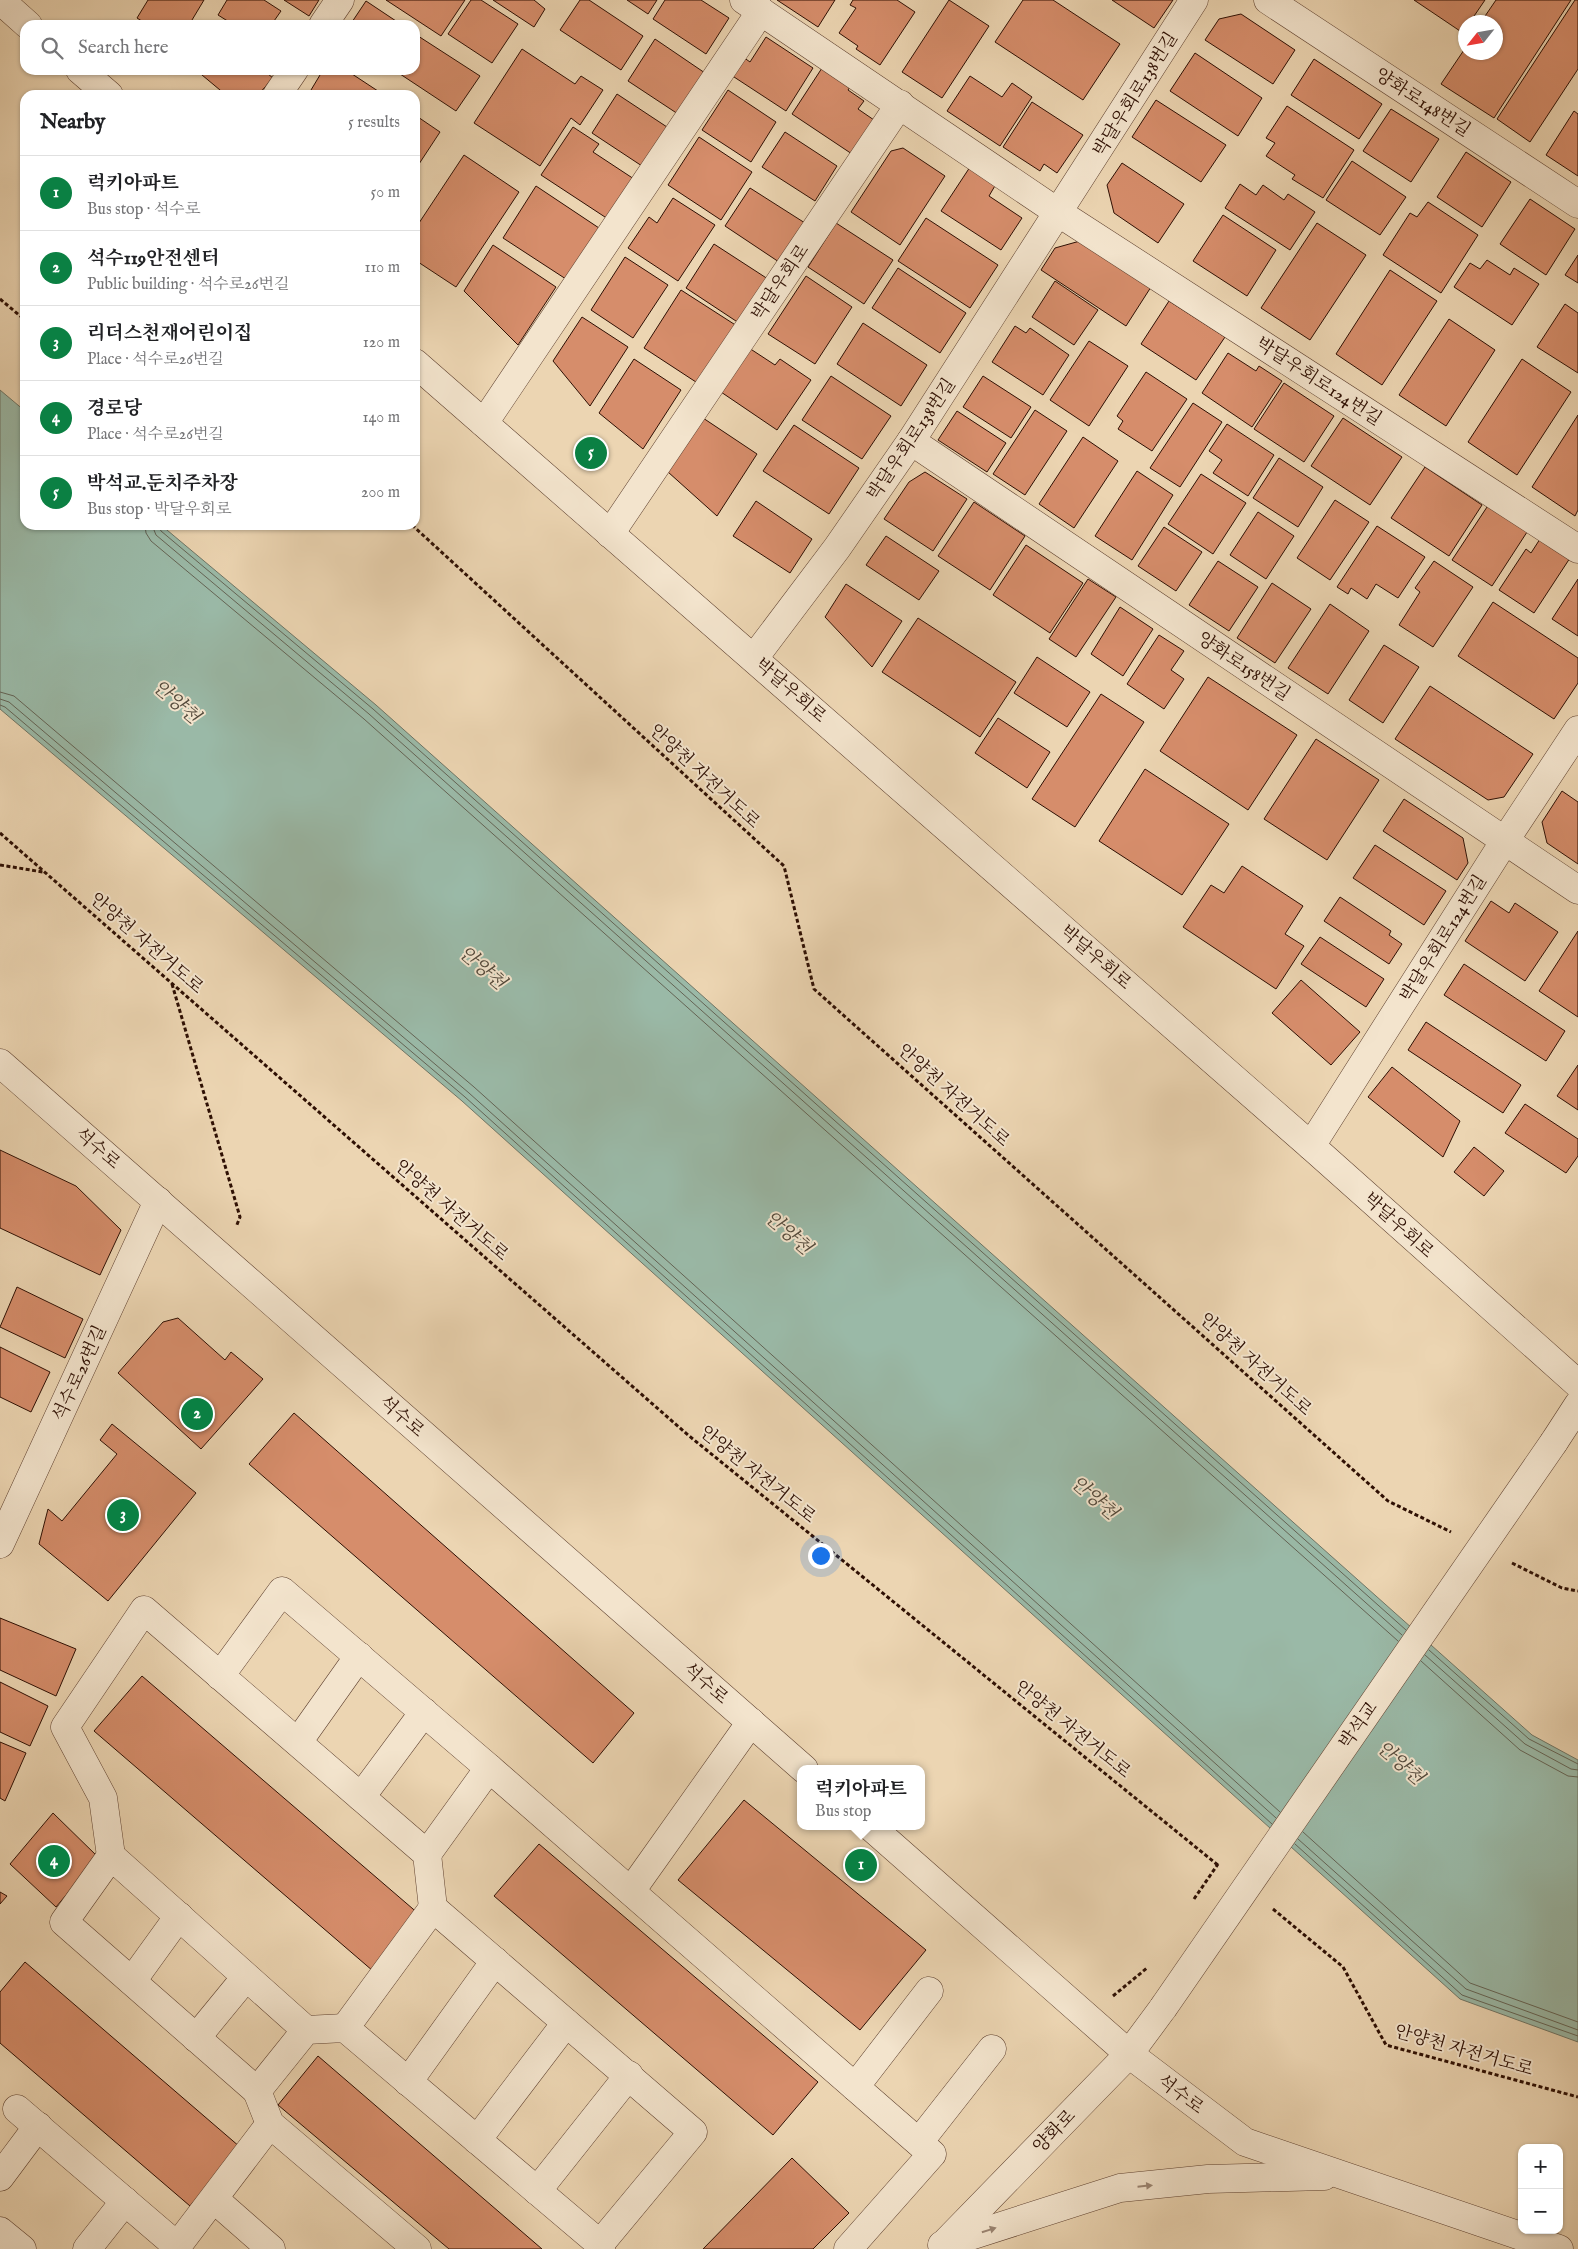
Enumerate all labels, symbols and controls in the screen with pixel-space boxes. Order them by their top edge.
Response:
north arrow [1458,15,1503,60]
search box [20,20,420,75]
street label: 박달우회로138번길 [1089,28,1184,161]
icon: search [38,34,66,62]
text: Search here [78,36,169,60]
street label: 양화로148번길 [1370,64,1474,143]
text: Nearby [40,109,105,136]
text: 5 results [348,113,400,133]
text: 럭키아파트 [87,172,179,196]
text: 1 [53,183,59,203]
text: 50 m [371,183,400,203]
text: Bus stop · 석수로 [87,200,200,220]
street label: 박달우회로 [747,240,815,325]
text: 석수119안전센터 [87,247,220,271]
text: 2 [52,258,60,278]
text: 110 m [364,258,400,278]
text: Public building · 석수로26번길 [87,275,289,295]
text: 리더스천재어린이집 [87,322,252,346]
text: 3 [53,333,59,353]
text: 120 m [363,333,400,353]
street label: 박달우회로124번길 [1251,333,1386,432]
text: Place · 석수로26번길 [87,350,224,370]
street label: 박달우회로138번길 [863,374,962,505]
text: 경로당 [87,397,142,421]
text: 4 [52,408,60,428]
text: 140 m [362,408,400,428]
text: Place · 석수로26번길 [87,425,224,445]
pin: 5 [575,434,607,472]
text: 박석교.둔치주차장 [87,472,238,496]
text: 5 [53,483,59,503]
text: 200 m [361,483,400,503]
text: Bus stop · 박달우회로 [87,500,231,520]
street label: 양화로158번길 [1192,628,1294,707]
street label: 박달우회로 [750,654,830,728]
water label: 안양천 [147,675,206,731]
street label: 안양천 자전거도로 [644,720,764,834]
street label: 박달우회로124번길 [1396,871,1493,1007]
street label: 안양천 자전거도로 [84,889,208,1000]
street label: 박달우회로 [1055,921,1135,995]
water label: 안양천 [453,941,512,997]
street label: 안양천 자전거도로 [892,1040,1014,1153]
street label: 석수로 [70,1123,124,1175]
street label: 안양천 자전거도로 [389,1156,513,1267]
street label: 박달우회로 [1358,1188,1438,1264]
water label: 안양천 [759,1206,818,1262]
street label: 안양천 자전거도로 [1194,1309,1316,1422]
street label: 석수로26번길 [48,1322,113,1425]
street label: 석수로 [374,1391,428,1443]
pin: 2 [181,1395,213,1433]
street label: 안양천 자전거도로 [694,1421,820,1529]
water label: 안양천 [1065,1471,1124,1527]
pin: 3 [107,1496,139,1534]
your location [808,1543,834,1569]
street label: 석수로 [678,1658,732,1710]
street label: 안양천 자전거도로 [1009,1676,1135,1784]
street label: 박석교 [1335,1697,1384,1754]
water label: 안양천 [1371,1736,1430,1792]
popup [797,1765,925,1830]
text: 럭키아파트 [815,1778,907,1802]
text: Bus stop [815,1802,871,1822]
pin: 4 [38,1842,70,1880]
pin: 1 [845,1846,877,1884]
street label: 안양천 자전거도로 [1392,2021,1536,2082]
street label: 석수로 [1152,2070,1208,2120]
street label: 양화로 [1029,2105,1081,2159]
map controls [1518,2144,1563,2234]
button: + [1518,2144,1563,2189]
one-way arrow [1137,2182,1153,2190]
button: − [1518,2189,1563,2234]
one-way arrow [982,2226,997,2234]

